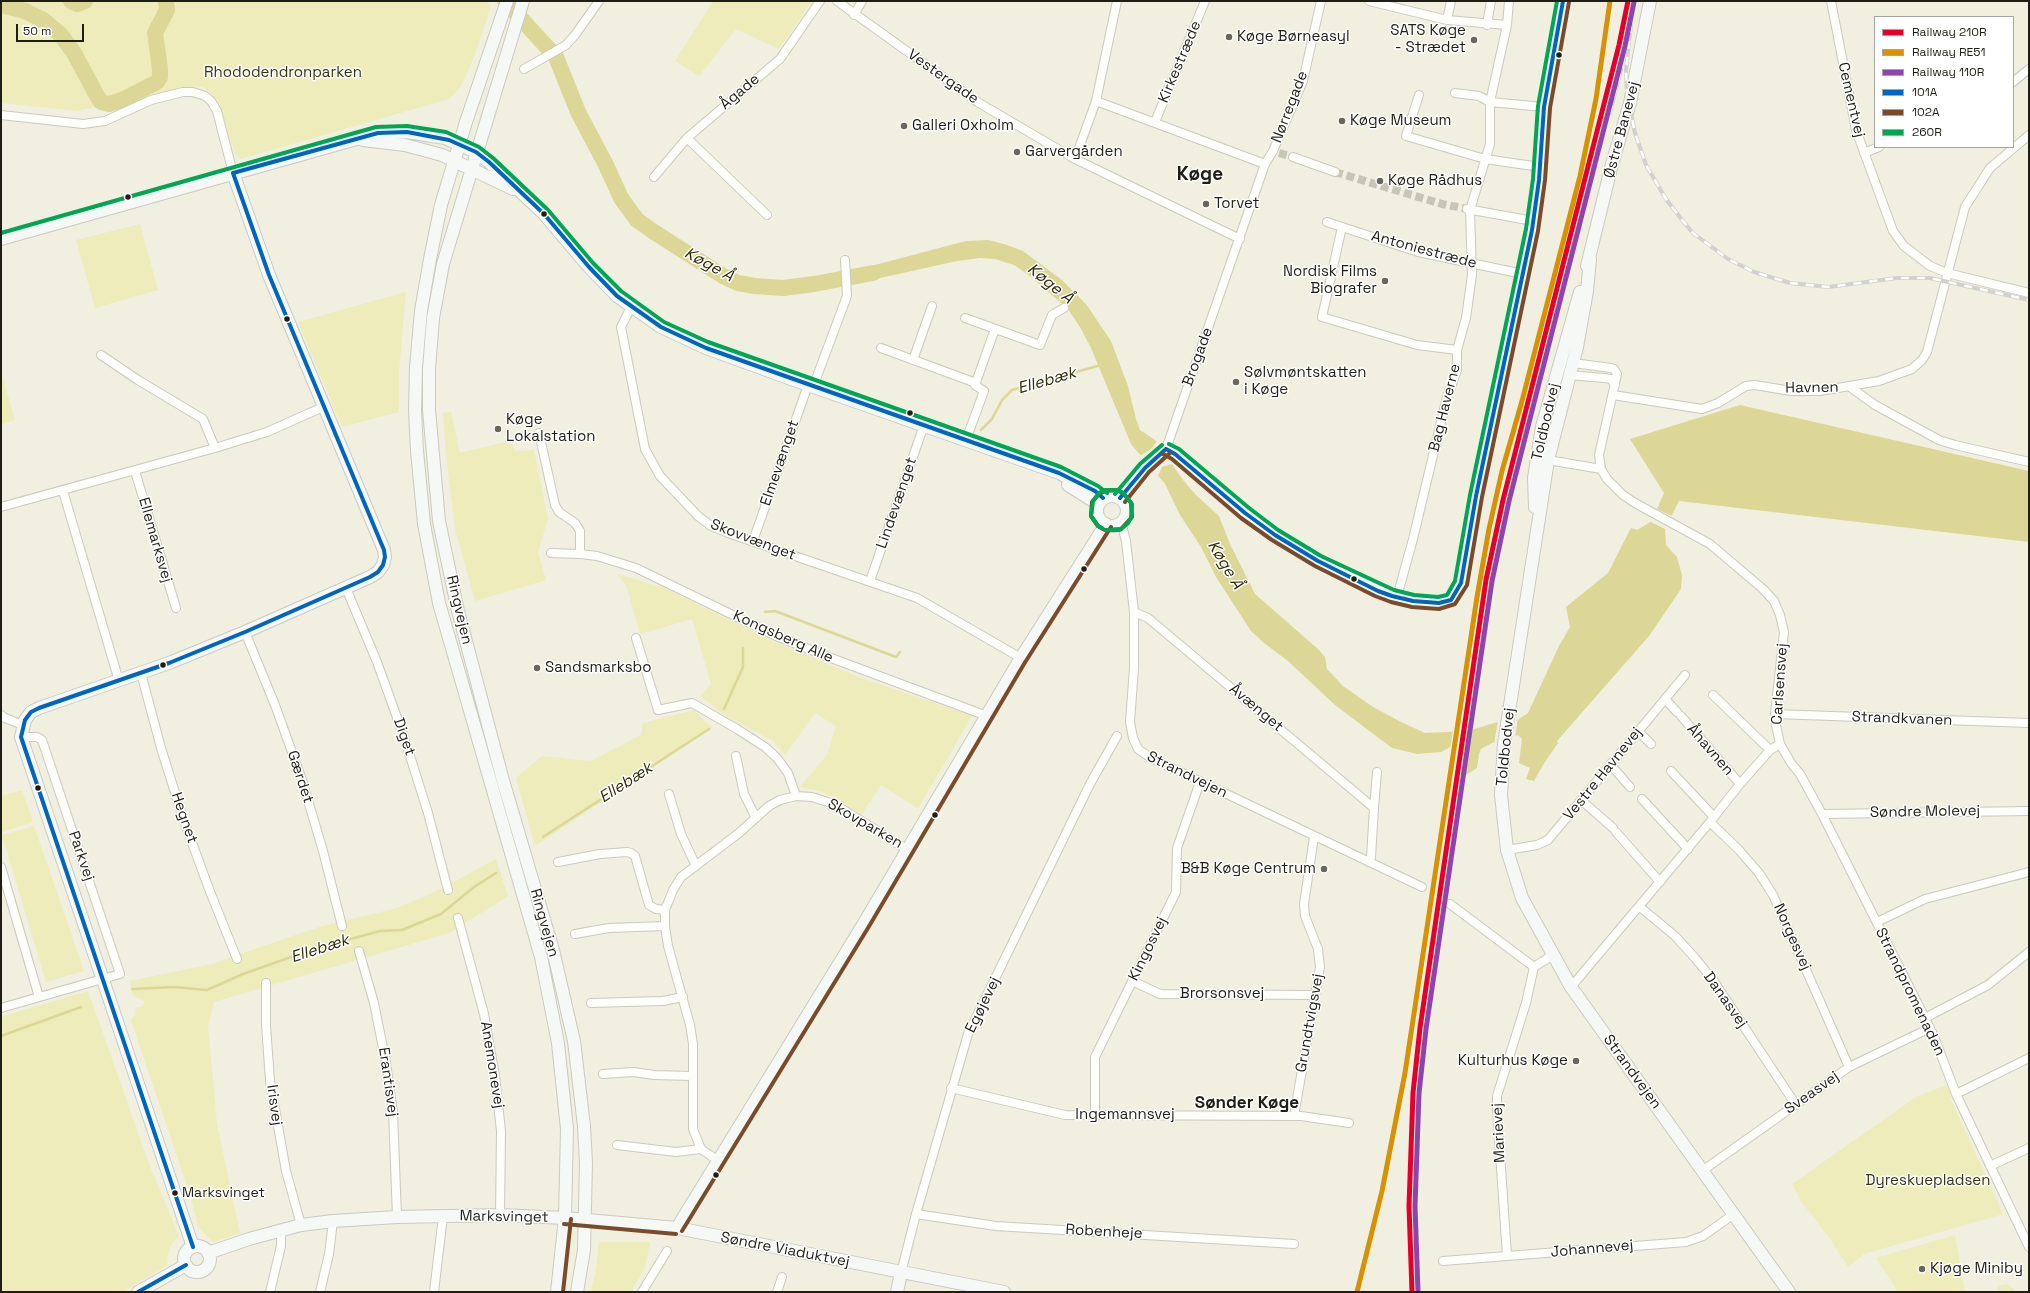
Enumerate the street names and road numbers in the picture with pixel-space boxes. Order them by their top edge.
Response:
street label: Kirkestræde [1155,18,1205,106]
street label: Vestergade [904,46,982,108]
street label: Cementvej [1834,61,1868,139]
street label: Nørregade [1268,68,1312,146]
street label: Ågade [717,70,763,114]
street label: Østre Banevej [1600,80,1644,180]
street label: Antoniestræde [1369,227,1479,273]
street label: Brogade [1179,325,1217,389]
street label: Bag Haverne [1425,362,1465,454]
street label: Havnen [1785,379,1839,397]
street label: Toldbodvej [1528,382,1564,462]
street label: Elmevænget [757,418,803,508]
street label: Lindevænget [873,455,921,551]
street label: Ellemarksvej [134,495,176,585]
street label: Skovvænget [708,515,798,565]
street label: Ringvejen [442,574,476,646]
street label: Kongsberg Alle [730,607,836,667]
street label: Carlsensvej [1768,643,1792,725]
street label: Åvænget [1225,680,1287,736]
street label: Toldbodvej [1493,707,1519,787]
street label: Strandkvanen [1851,708,1953,730]
street label: Diget [389,716,419,758]
street label: Åhavnen [1683,721,1737,779]
street label: Vestre Havnevej [1560,724,1646,824]
street label: Gærdet [283,748,317,806]
street label: Strandvejen [1144,748,1230,802]
street label: Hegnet [167,790,201,846]
street label: Skovparken [824,795,906,853]
street label: Søndre Molevej [1870,802,1980,822]
street label: Parkvej [64,829,98,883]
street label: Ringvejen [526,887,562,959]
street label: Norgesvej [1769,901,1815,973]
street label: Kingosvej [1125,914,1171,984]
street label: Strandpromenaden [1871,925,1949,1059]
street label: Danasvej [1699,968,1751,1032]
street label: Grundtvigsvej [1292,972,1328,1074]
street label: Egøjevej [962,974,1004,1036]
street label: Brorsonsvej [1180,985,1264,1003]
street label: Anemonevej [476,1020,508,1110]
street label: Strandvejen [1599,1031,1665,1113]
street label: Erantisvej [374,1046,402,1118]
street label: Sveasvej [1781,1068,1843,1118]
street label: Irisvej [262,1083,286,1127]
street label: Marievej [1488,1103,1510,1163]
street label: Ingemannsvej [1075,1106,1175,1124]
street label: Marksvinget [459,1207,549,1227]
street label: Robenheje [1065,1221,1143,1243]
street label: Søndre Viaduktvej [719,1229,851,1271]
street label: Johannevej [1550,1236,1634,1262]

